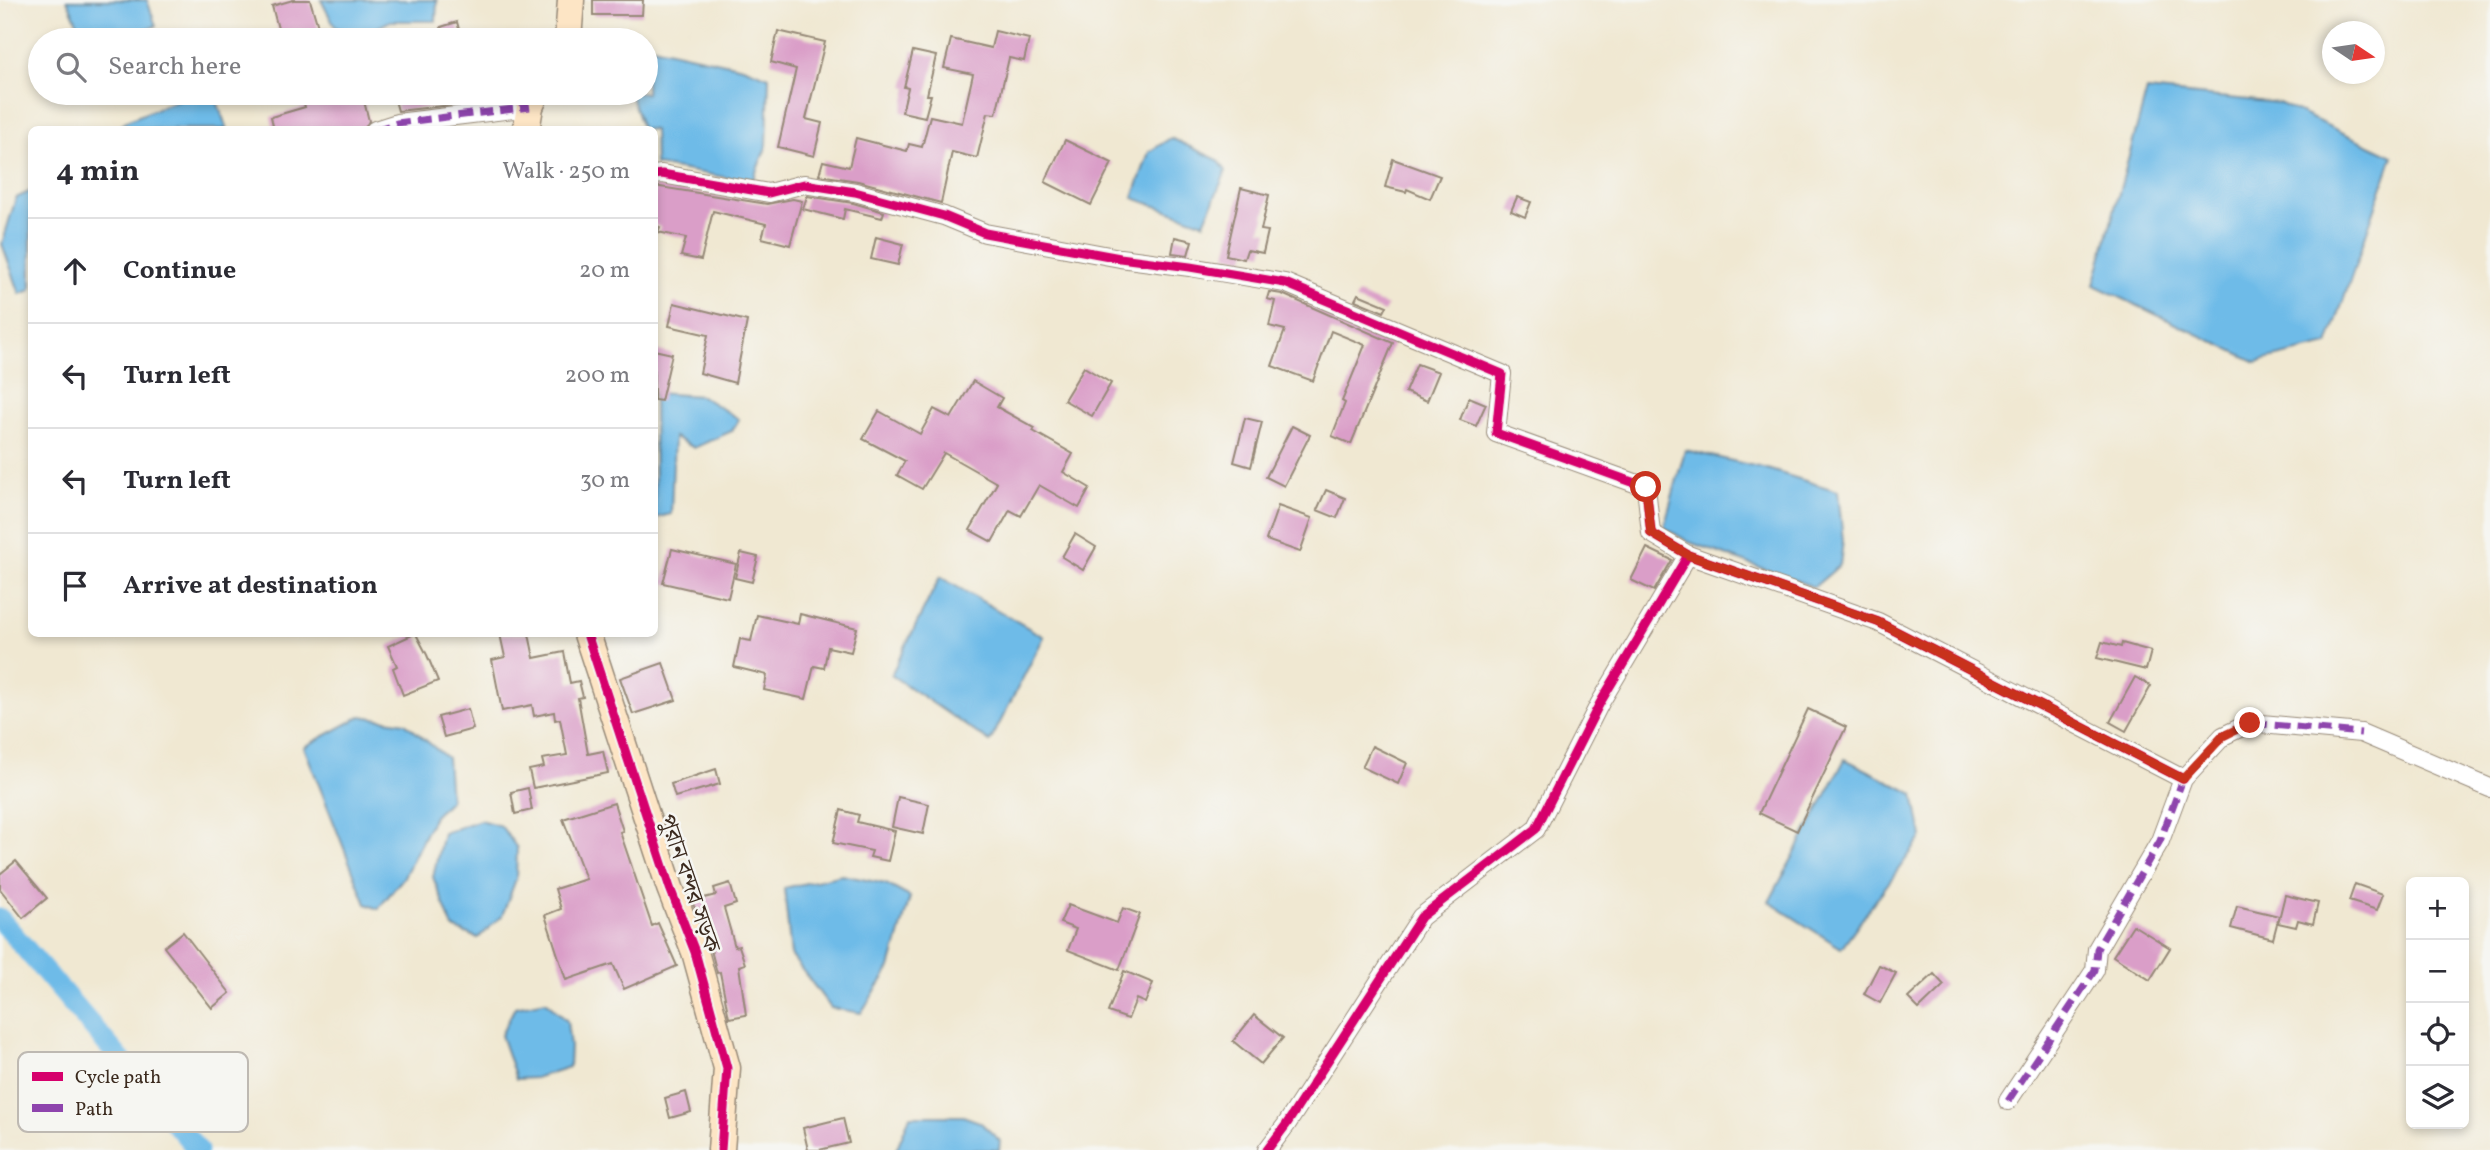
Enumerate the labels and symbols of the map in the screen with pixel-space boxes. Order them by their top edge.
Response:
north arrow [2322,21,2385,84]
route start [1630,471,1661,502]
route end [2234,707,2265,738]
street label: পুরান বন্দর সড়ক [649,810,728,958]
legend [18,1052,248,1132]
text: Cycle path [75,1065,161,1091]
text: Path [75,1097,113,1123]

